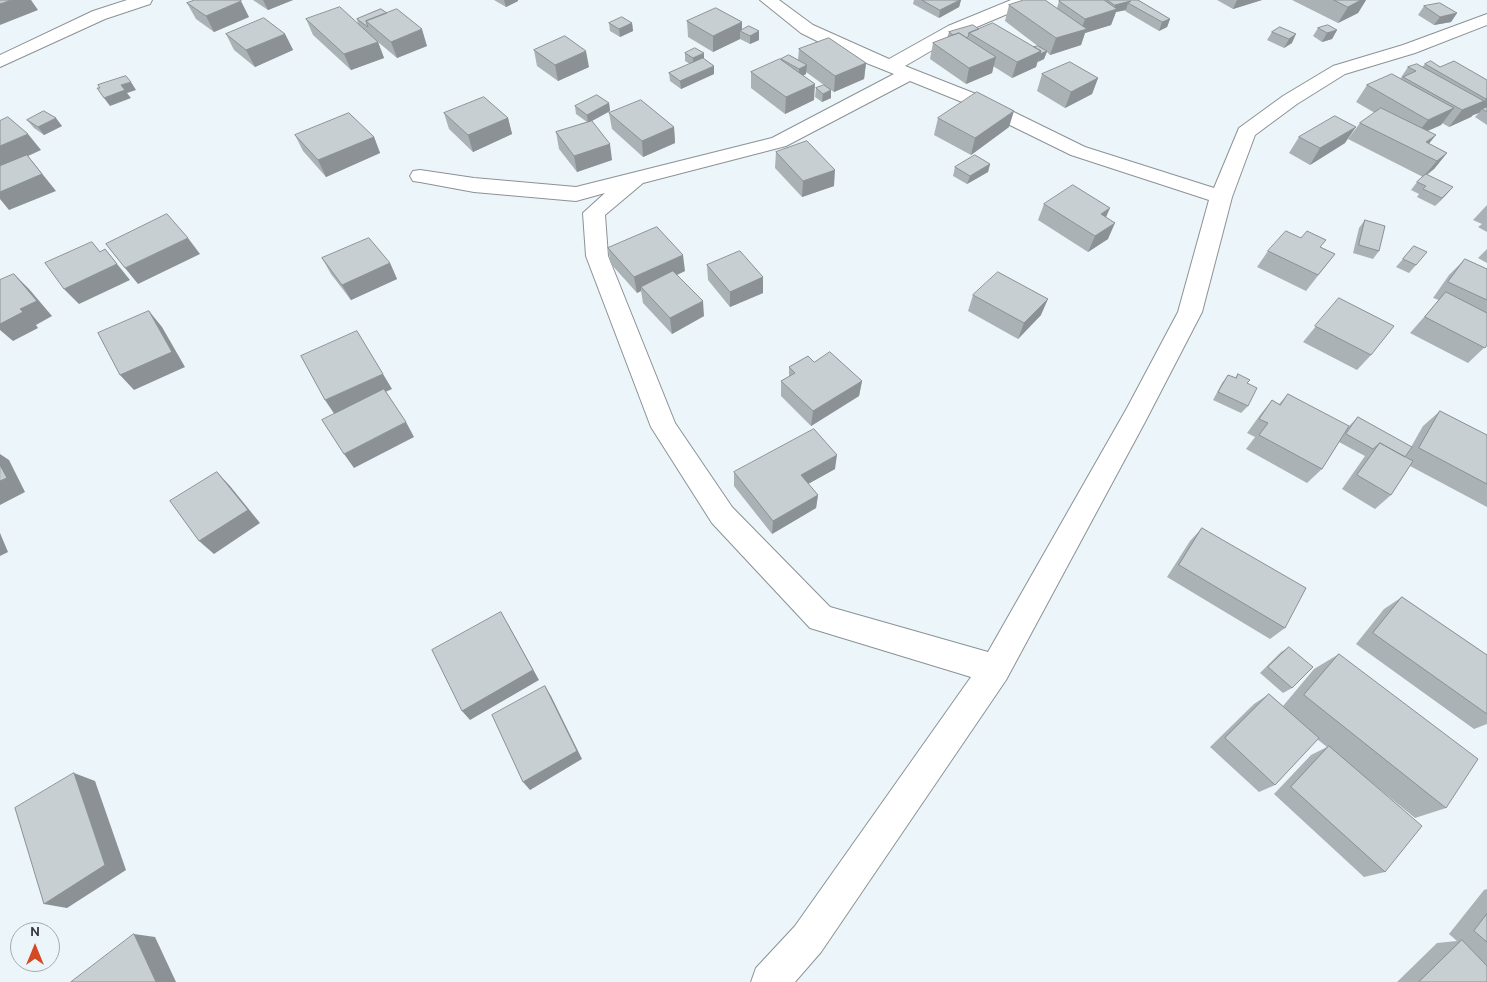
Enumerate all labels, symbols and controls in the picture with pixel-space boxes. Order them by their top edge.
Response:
north arrow [10,922,60,972]
text: N [30,924,40,941]

